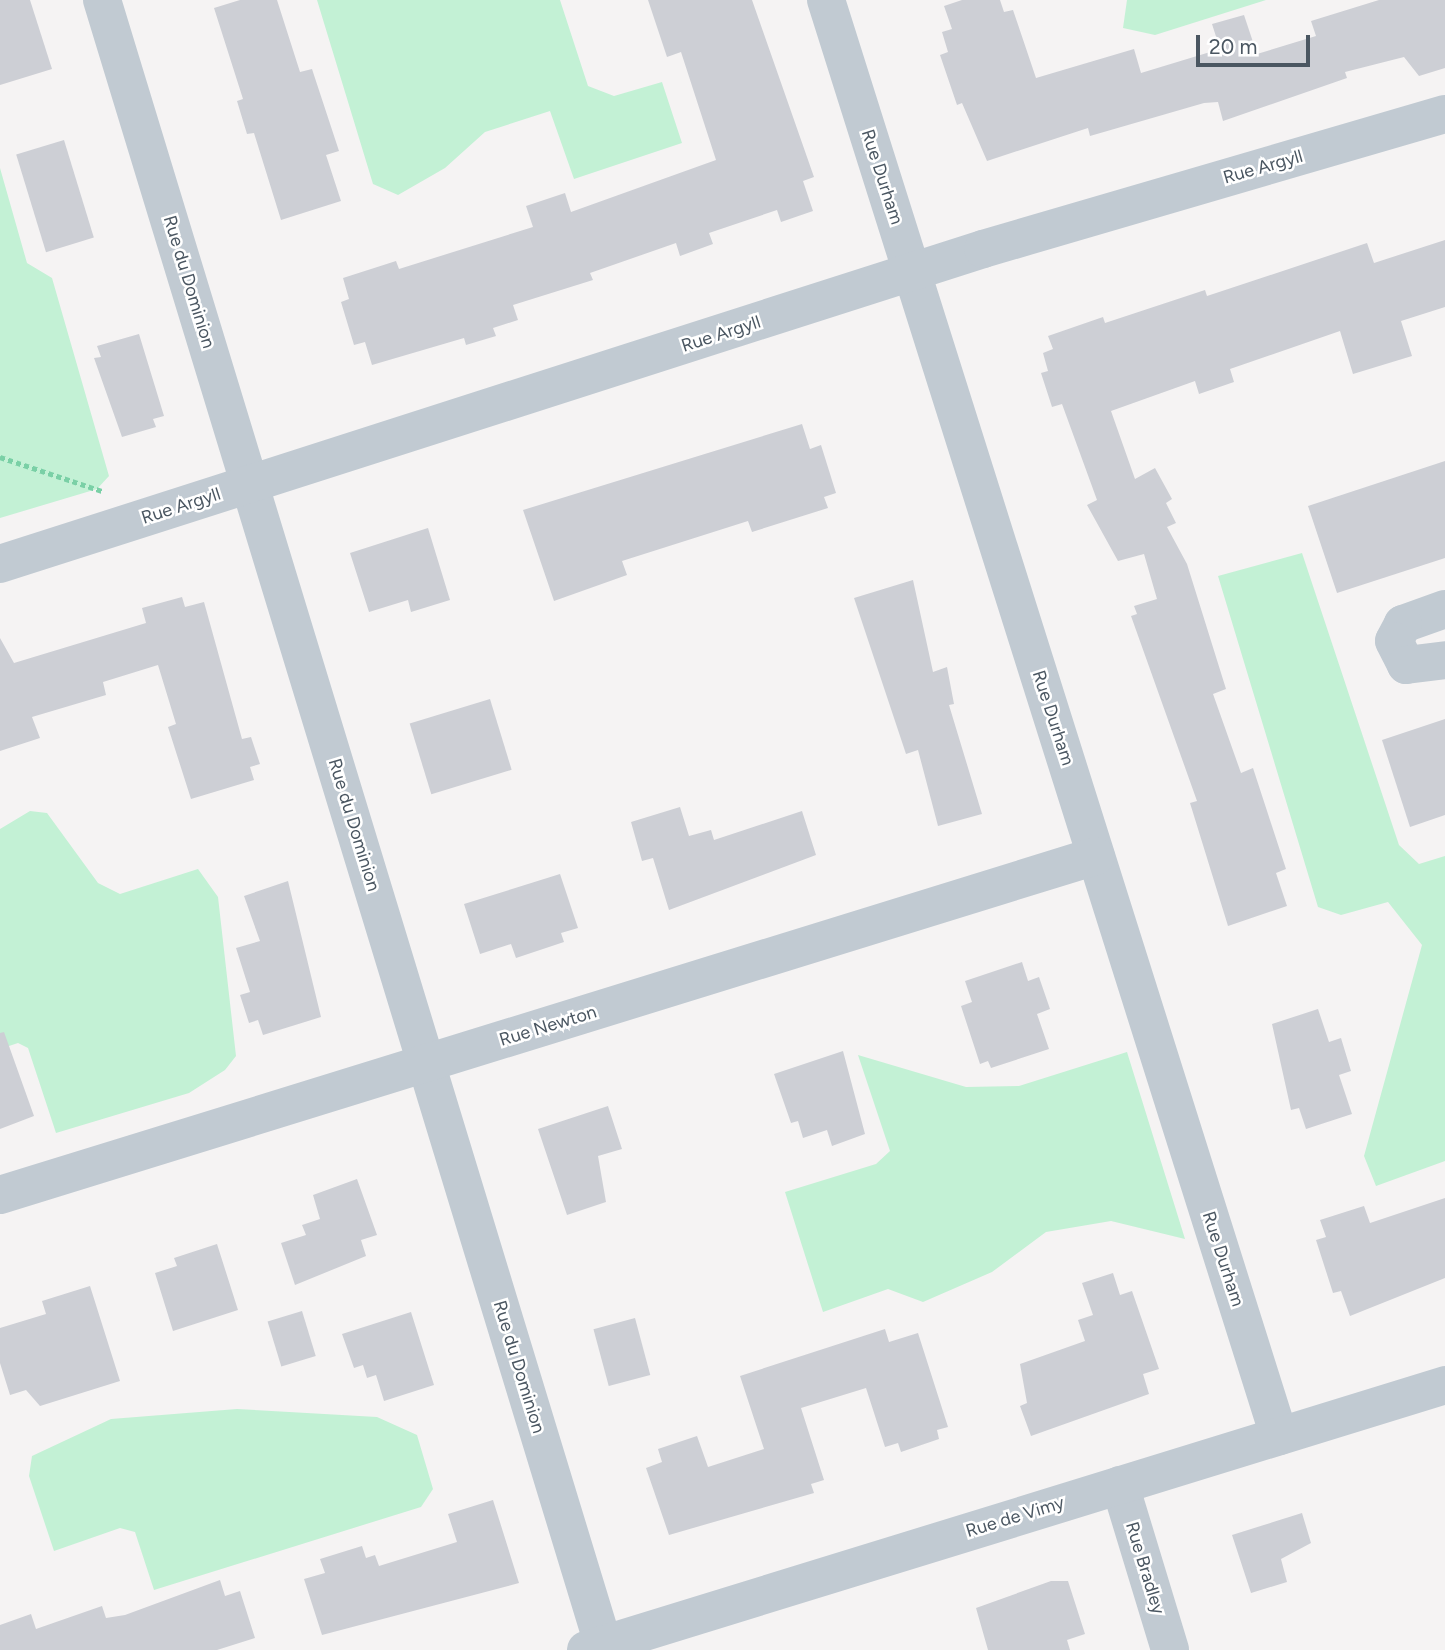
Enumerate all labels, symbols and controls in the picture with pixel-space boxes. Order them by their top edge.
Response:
scale bar [1200,21,1314,65]
text: 20 m [1209,34,1257,59]
street label: Rue Durham [856,127,908,227]
street label: Rue Argyll [1221,145,1305,189]
street label: Rue du Dominion [159,213,219,351]
street label: Rue Argyll [679,311,763,357]
street label: Rue Argyll [139,483,223,529]
street label: Rue Durham [1027,668,1079,768]
street label: Rue du Dominion [324,756,384,894]
street label: Rue Newton [497,1001,599,1051]
street label: Rue Durham [1197,1209,1249,1309]
street label: Rue du Dominion [489,1298,549,1436]
street label: Rue de Vimy [963,1492,1067,1542]
street label: Rue Bradley [1121,1519,1169,1617]

